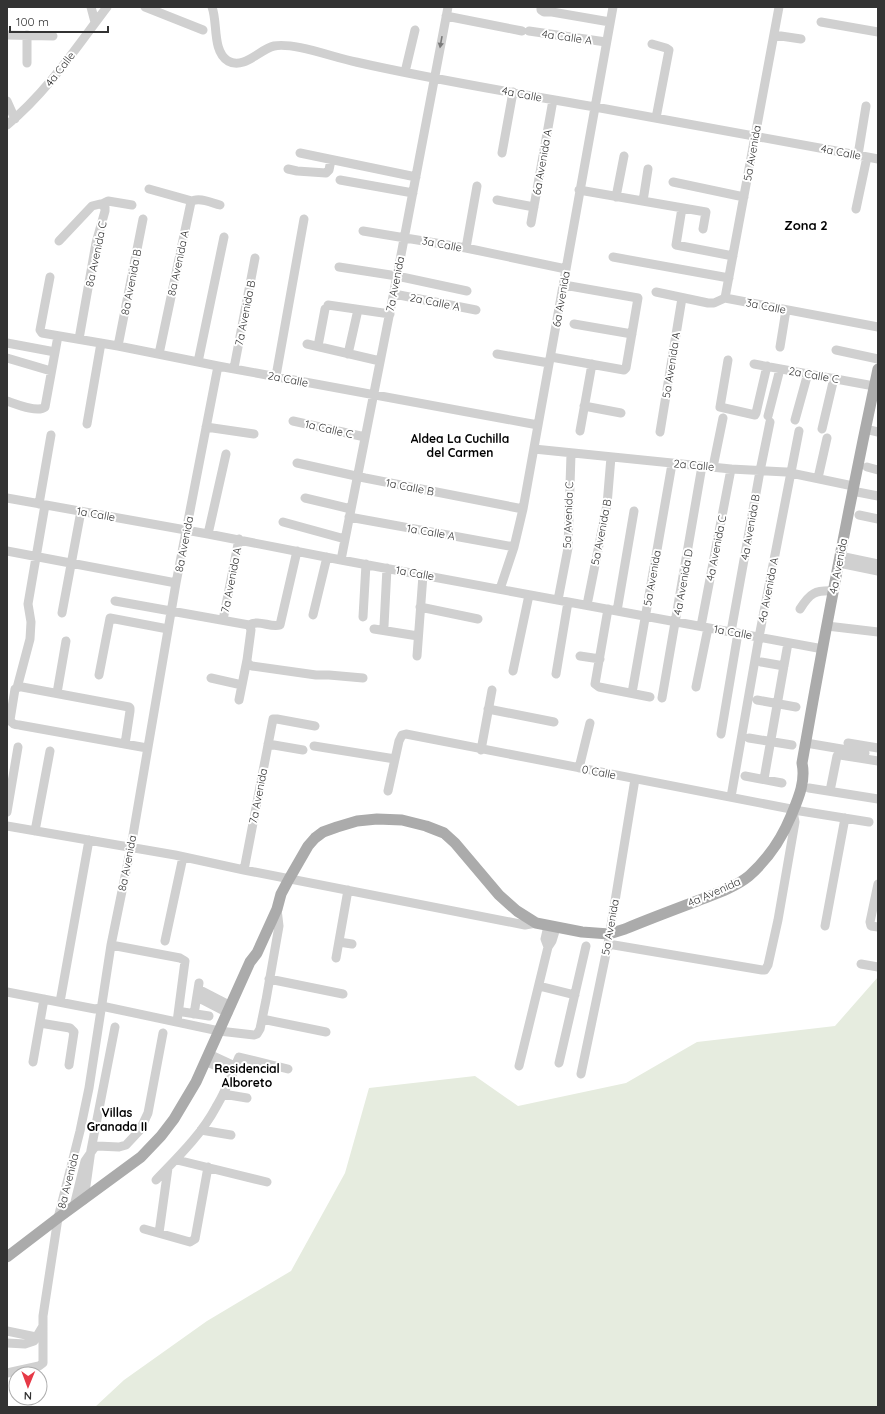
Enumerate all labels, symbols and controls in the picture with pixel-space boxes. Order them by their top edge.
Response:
scale bar [10,8,108,34]
text: 100 m [16,14,49,29]
street label: 4a Calle A [541,27,593,47]
one-way arrow [438,36,444,49]
street label: 4a Calle [42,49,78,89]
street label: 4a Calle [501,83,543,105]
street label: 5a Avenida [740,124,764,182]
street label: 6a Avenida A [529,128,555,196]
street label: 4a Calle [820,141,862,163]
district label: Zona 2 [784,217,828,233]
street label: 8a Avenida C [82,220,110,288]
street label: 8a Avenida A [164,229,192,297]
street label: 3a Calle [421,233,463,255]
street label: 8a Avenida B [118,248,144,316]
street label: 7a Avenida [383,255,407,313]
street label: 6a Avenida [549,270,573,328]
street label: 7a Avenida B [232,279,258,347]
street label: 2a Calle A [409,290,461,314]
street label: 3a Calle [745,295,787,317]
street label: 5a Avenida A [659,331,683,399]
street label: 2a Calle C [788,364,840,386]
street label: 2a Calle [267,368,309,390]
street label: 1a Calle C [304,417,354,441]
district label: Aldea La Cuchilla del Carmen [411,431,509,460]
street label: 2a Calle [673,456,715,474]
street label: 1a Calle B [385,475,435,499]
street label: 5a Avenida C [560,481,576,549]
street label: 4a Avenida B [737,493,763,561]
street label: 5a Avenida B [588,498,614,566]
street label: 1a Calle [76,504,116,524]
street label: 4a Avenida C [703,514,729,582]
street label: 8a Avenida [172,515,196,573]
street label: 1a Calle A [406,521,456,543]
street label: 4a Avenida [826,537,850,595]
street label: 7a Avenida A [218,546,244,614]
street label: 4a Avenida D [670,548,696,616]
street label: 5a Avenida [640,549,664,607]
street label: 4a Avenida A [755,556,781,624]
street label: 1a Calle [395,563,435,583]
street label: 1a Calle [713,622,753,642]
street label: 0 Calle [581,762,617,782]
street label: 7a Avenida [246,767,270,825]
street label: 8a Avenida [115,834,139,892]
street label: 4a Avenida [685,874,743,910]
street label: 5a Avenida [598,898,622,956]
district label: Residencial Alboreto [214,1061,280,1090]
district label: Villas Granada II [87,1105,147,1134]
street label: 8a Avenida [54,1152,82,1210]
north arrow [8,1366,48,1406]
text: N [24,1389,32,1403]

